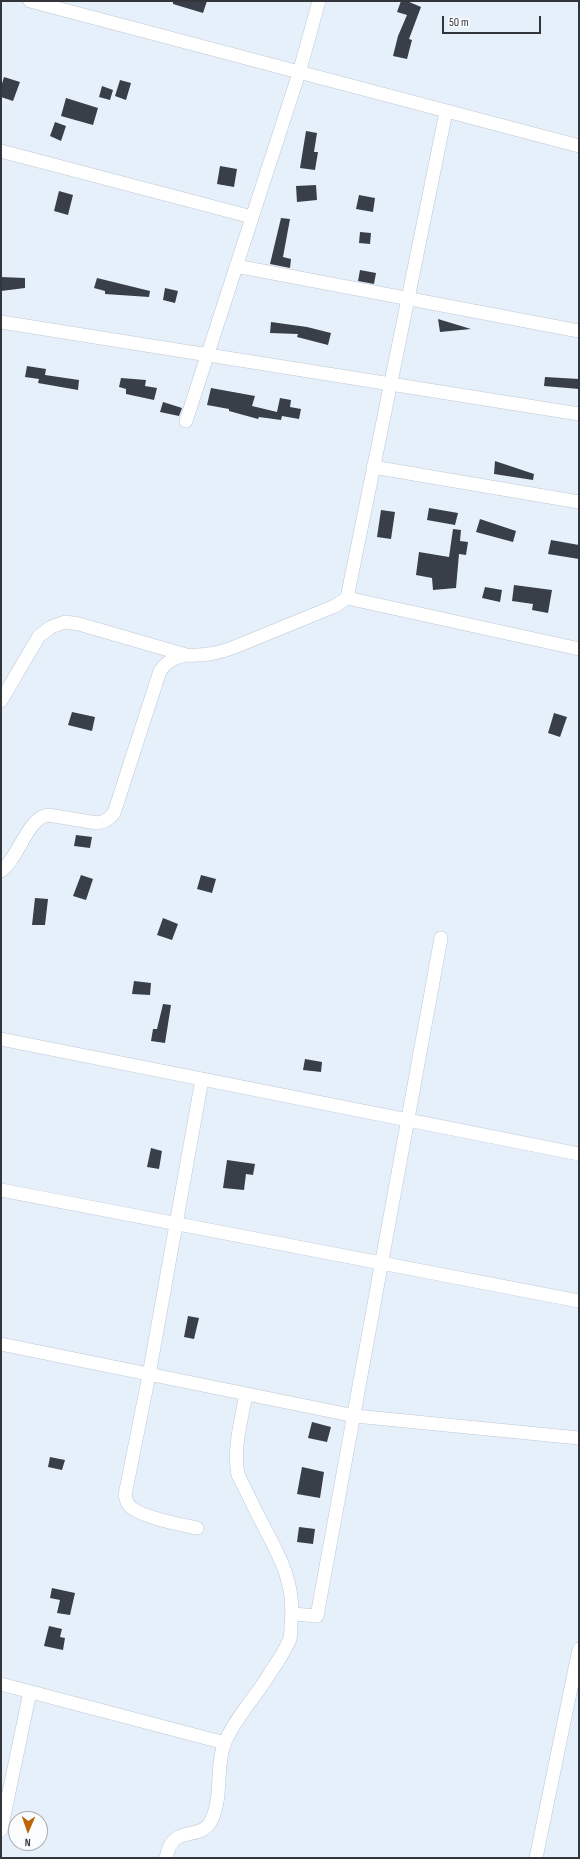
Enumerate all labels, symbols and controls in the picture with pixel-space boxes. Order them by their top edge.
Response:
scale bar [444,8,543,34]
text: 50 m [449,15,469,30]
north arrow [8,1811,48,1851]
text: N [24,1836,31,1849]

